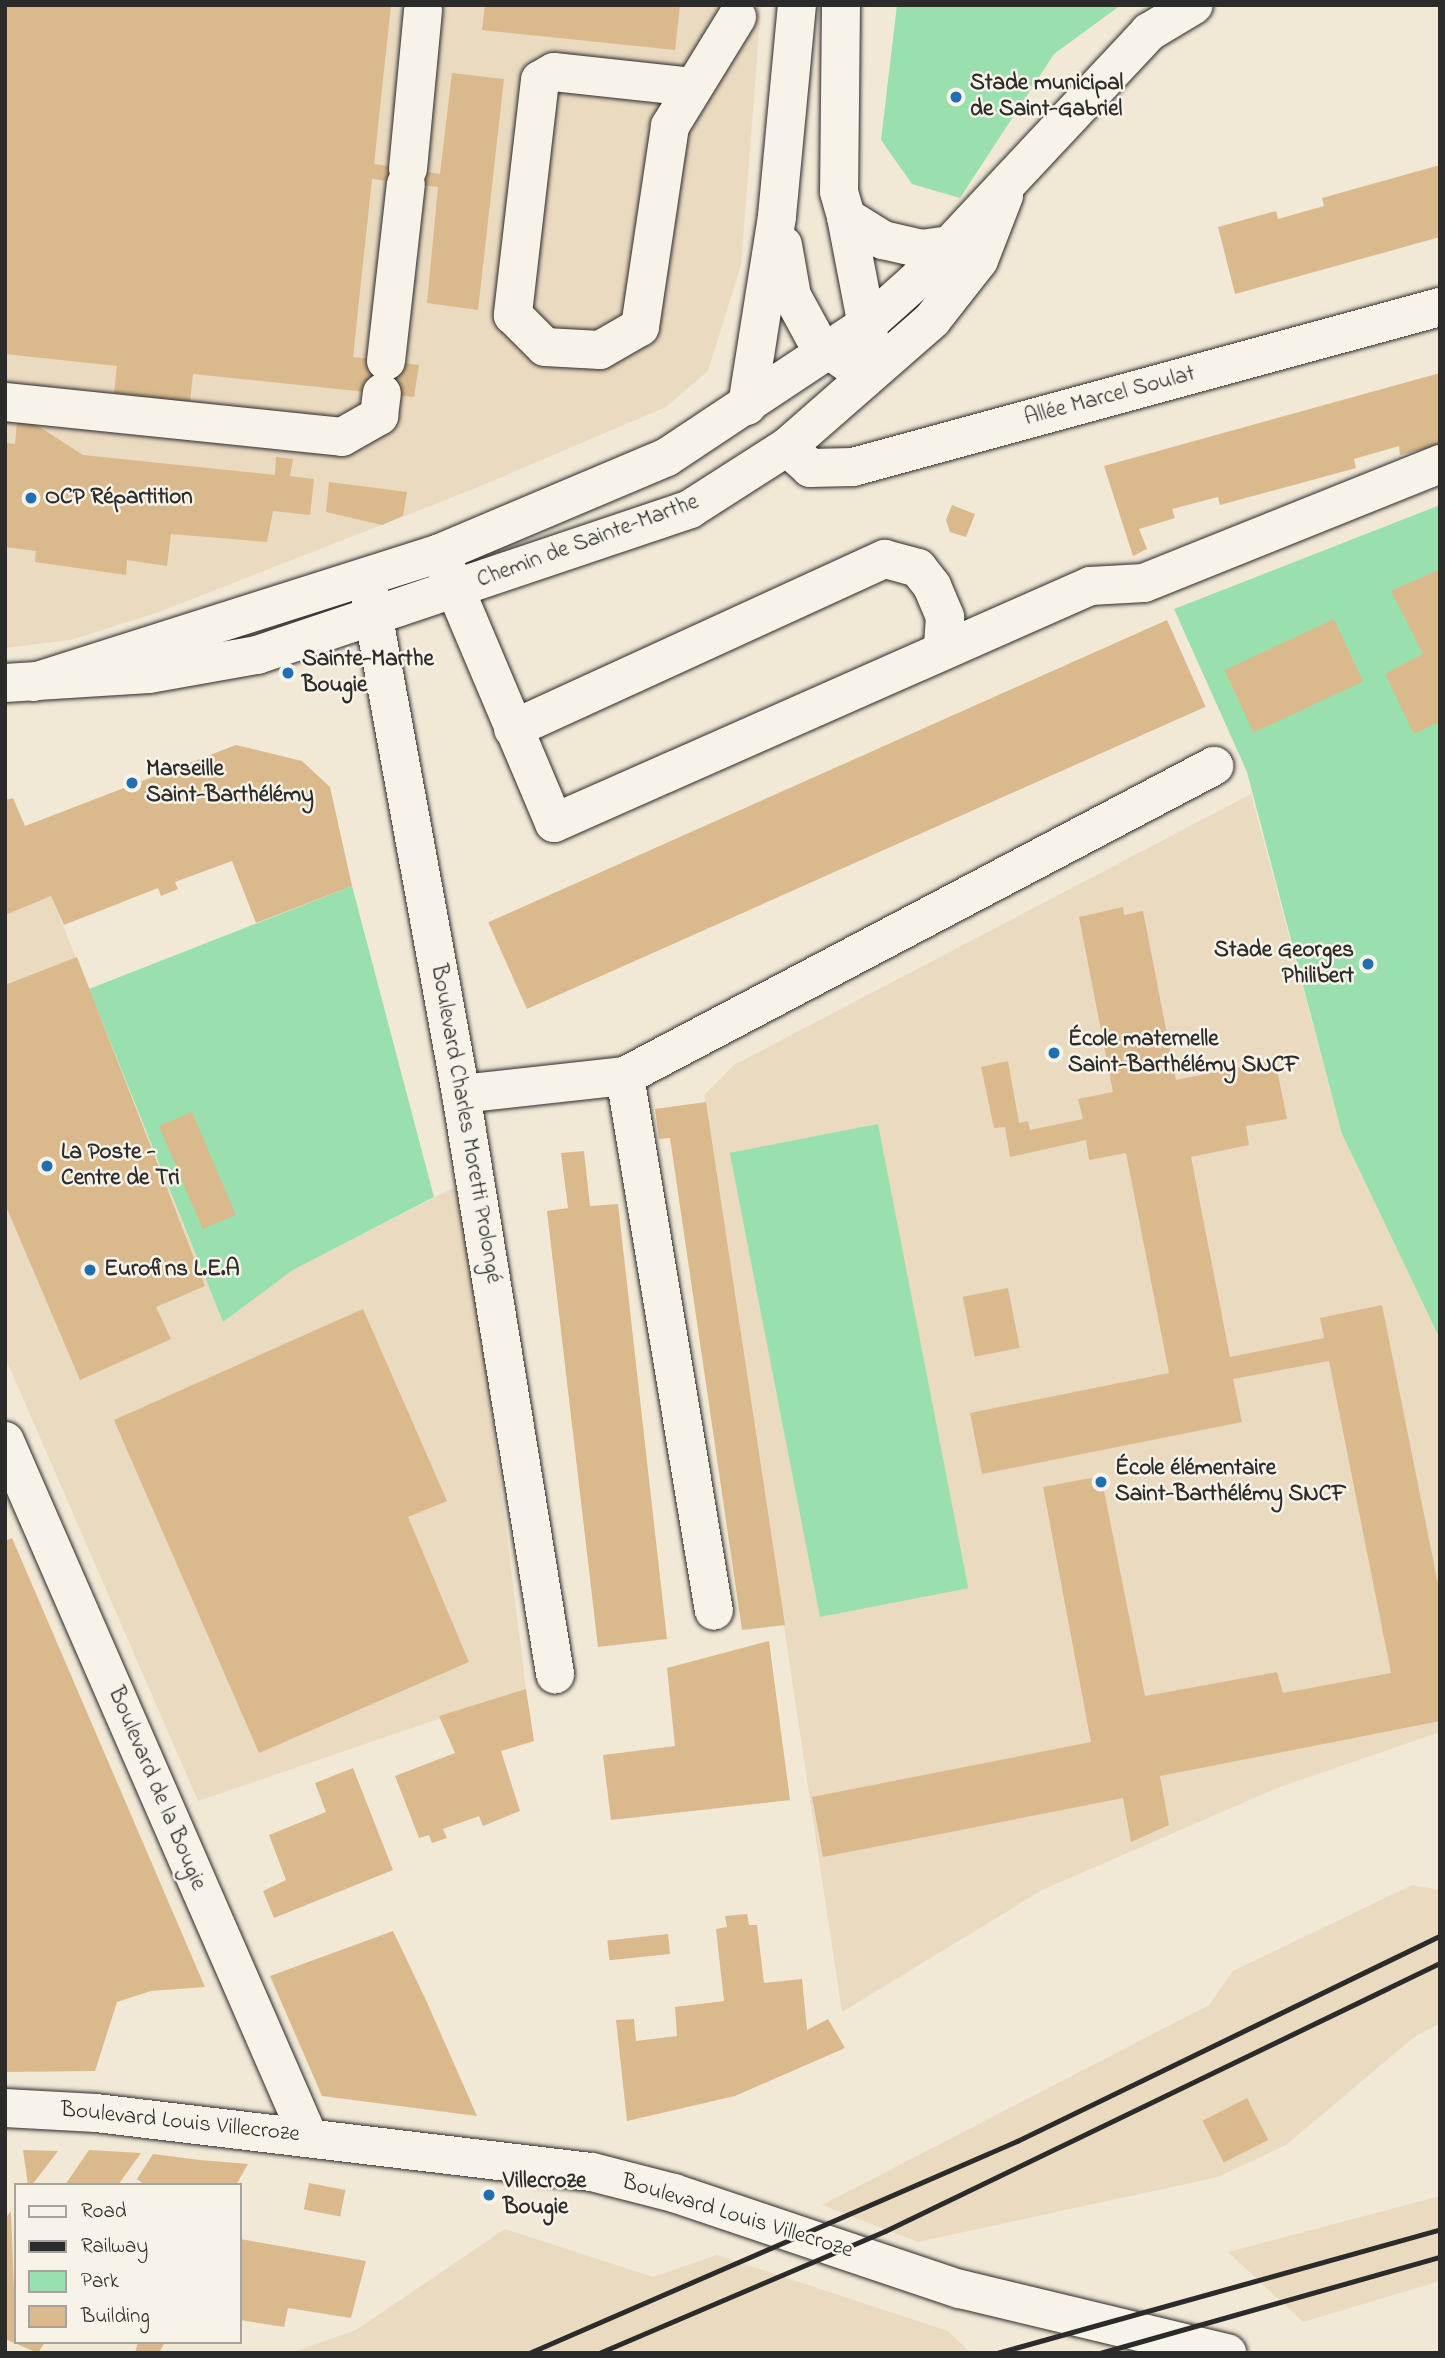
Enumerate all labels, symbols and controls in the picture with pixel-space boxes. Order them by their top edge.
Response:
place label: Stade municipal de Saint-Gabriel [970,70,1123,124]
marker: Stade municipal de Saint-Gabriel [948,89,964,105]
street label: Allée Marcel Soulat [1022,361,1198,433]
place label: OCP Répartition [45,484,193,512]
street label: Chemin de Sainte-Marthe [473,489,703,595]
marker: OCP Répartition [23,490,39,506]
place label: Sainte-Marthe Bougie [302,646,434,700]
marker: Sainte-Marthe Bougie [280,665,296,681]
place label: Marseille Saint-Barthélémy [146,756,314,810]
marker: Marseille Saint-Barthélémy [124,775,140,791]
place label: Stade Georges Philibert [1214,937,1354,991]
marker: Stade Georges Philibert [1360,956,1376,972]
street label: Boulevard Charles Moretti Prolongé [423,962,507,1286]
place label: École maternelle Saint-Barthélémy SNCF [1068,1026,1299,1080]
marker: École maternelle Saint-Barthélémy SNCF [1046,1045,1062,1061]
place label: La Poste - Centre de Tri [61,1139,180,1193]
marker: La Poste - Centre de Tri [39,1158,55,1174]
place label: Eurofins L.E.A [104,1256,240,1284]
marker: Eurofins L.E.A [82,1262,98,1278]
place label: École élémentaire Saint-Barthélémy SNCF [1115,1455,1346,1509]
marker: École élémentaire Saint-Barthélémy SNCF [1093,1474,1109,1490]
street label: Boulevard de la Bougie [101,1683,211,1895]
street label: Boulevard Louis Villecroze [59,2097,301,2149]
place label: Villecroze Bougie [503,2168,586,2222]
street label: Boulevard Louis Villecroze [618,2169,856,2265]
legend [14,2183,242,2344]
marker: Villecroze Bougie [481,2187,497,2203]
text: Road [81,2197,127,2227]
text: Railway [81,2232,148,2262]
text: Park [81,2267,119,2297]
text: Building [81,2302,150,2332]

